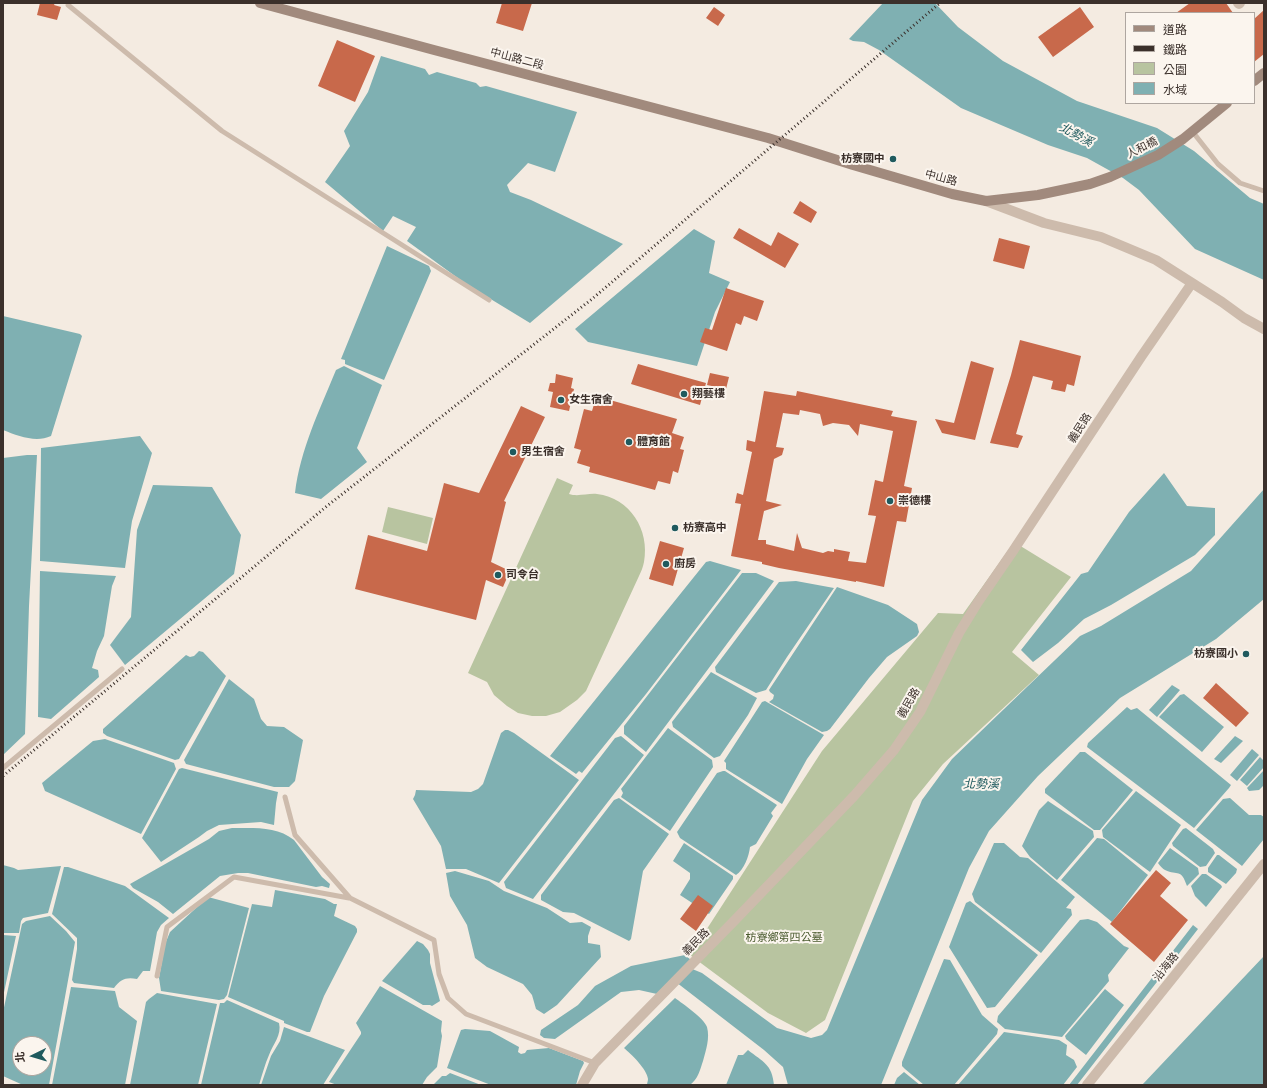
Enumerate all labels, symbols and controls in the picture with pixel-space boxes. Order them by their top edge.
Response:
legend [1125,12,1255,104]
text: 道路 [1163,23,1187,37]
text: 鐵路 [1163,43,1187,57]
street label: 中山路二段 [489,46,545,72]
text: 公園 [1163,63,1187,77]
text: 水域 [1163,83,1187,97]
water label: 北勢溪 [1057,120,1095,150]
street label: 人和橋 [1124,135,1160,161]
place label: 枋寮國中 [841,152,885,166]
marker: 枋寮國中 [888,154,898,164]
street label: 中山路 [923,167,959,189]
place label: 翔藝樓 [692,387,725,401]
marker: 翔藝樓 [679,389,689,399]
place label: 女生宿舍 [569,393,613,407]
marker: 女生宿舍 [556,395,566,405]
street label: 義民路 [1065,411,1095,445]
place label: 體育館 [637,435,670,449]
marker: 體育館 [624,437,634,447]
place label: 男生宿舍 [521,445,565,459]
marker: 男生宿舍 [508,447,518,457]
place label: 崇德樓 [898,494,931,508]
marker: 崇德樓 [885,496,895,506]
place label: 枋寮高中 [683,521,727,535]
marker: 枋寮高中 [670,523,680,533]
place label: 廚房 [674,557,696,571]
marker: 廚房 [661,559,671,569]
place label: 司令台 [506,568,539,582]
marker: 司令台 [493,570,503,580]
place label: 枋寮國小 [1194,647,1238,661]
marker: 枋寮國小 [1241,649,1251,659]
street label: 義民路 [895,685,923,721]
water label: 北勢溪 [963,777,999,791]
street label: 義民路 [680,926,712,958]
park label: 枋寮鄉第四公墓 [746,931,822,945]
street label: 沿海路 [1150,950,1182,984]
north arrow [12,1036,52,1076]
text: 北 [14,1051,27,1063]

